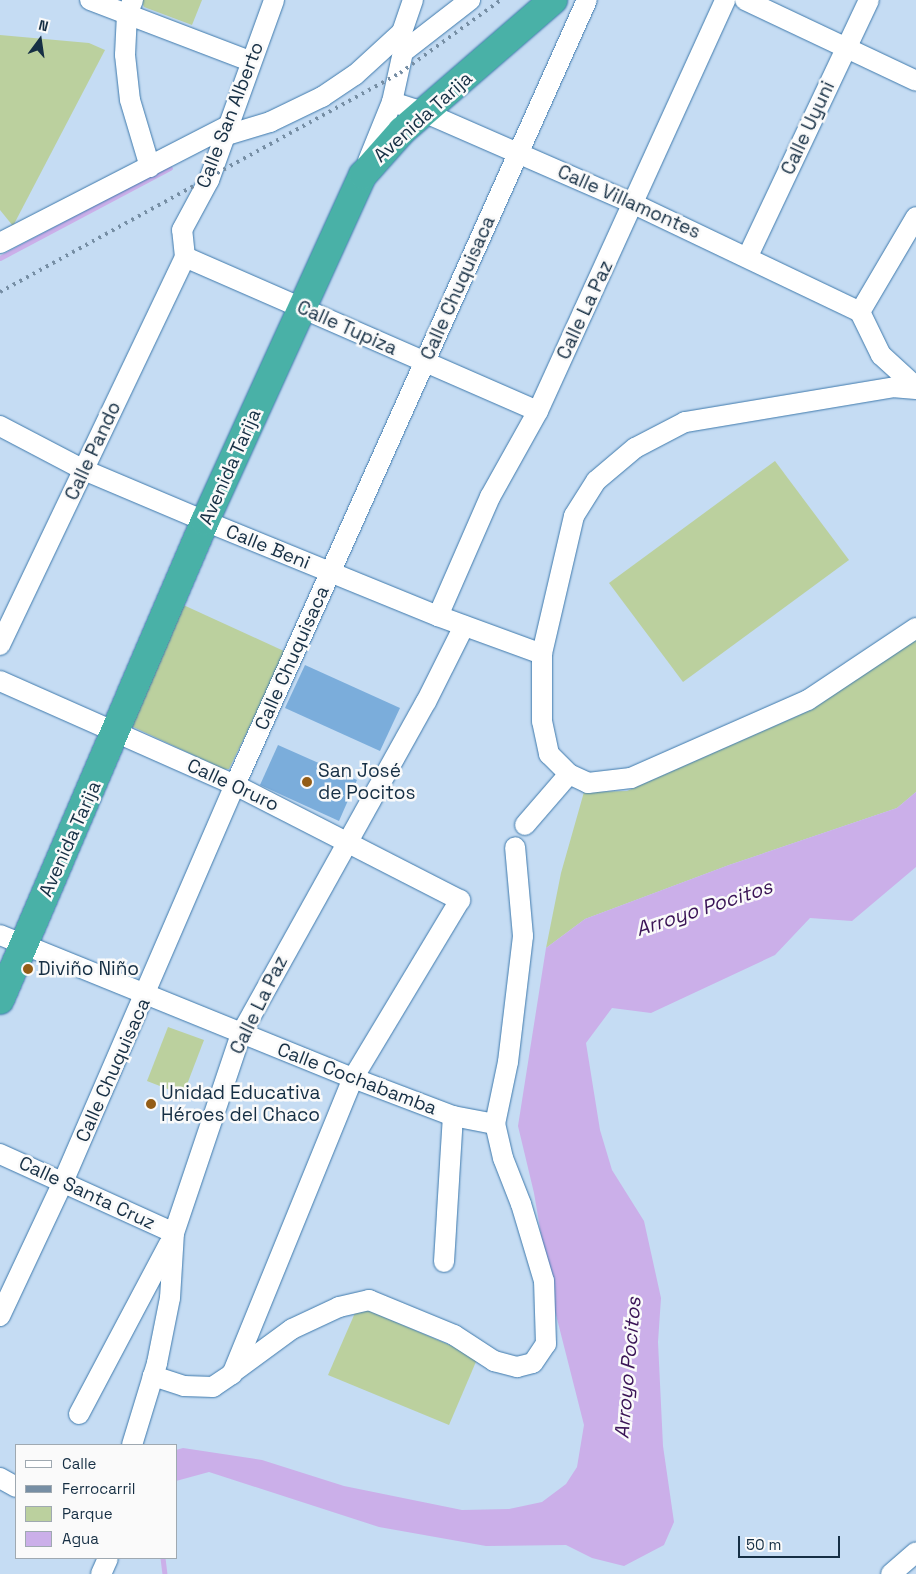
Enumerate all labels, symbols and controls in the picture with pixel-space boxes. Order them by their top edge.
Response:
north arrow [15,15,65,65]
text: N [37,16,50,35]
street label: Calle San Alberto [192,39,268,191]
street label: Avenida Tarija [369,67,477,167]
street label: Calle Uyuni [776,78,840,178]
street label: Calle Villamontes [554,160,704,244]
street label: Calle Chuquisaca [416,212,500,364]
street label: Calle La Paz [552,257,618,363]
street label: Calle Tupiza [293,296,401,360]
street label: Calle Pando [60,398,126,504]
street label: Avenida Tarija [194,405,266,529]
street label: Calle Beni [223,520,313,574]
street label: Calle Chuquisaca [250,582,334,734]
street label: Calle Oruro [183,754,283,816]
place label: San José de Pocitos [318,760,415,804]
marker: San José de Pocitos [300,775,314,789]
street label: Avenida Tarija [34,777,106,901]
water label: Arroyo Pocitos [633,875,775,941]
street label: Calle La Paz [225,952,293,1058]
place label: Diviño Niño [38,958,139,980]
marker: Diviño Niño [22,963,34,975]
street label: Calle Chuquisaca [71,994,155,1146]
street label: Calle Cochabamba [274,1038,440,1120]
place label: Unidad Educativa Héroes del Chaco [161,1082,320,1126]
marker: Unidad Educativa Héroes del Chaco [145,1098,157,1110]
street label: Calle Santa Cruz [15,1151,159,1235]
water label: Arroyo Pocitos [610,1296,646,1440]
legend [15,1444,178,1559]
text: Calle [62,1454,97,1473]
text: Ferrocarril [62,1479,135,1498]
text: Parque [62,1504,113,1523]
scale bar [741,1526,844,1558]
text: Agua [62,1529,99,1548]
text: 50 m [746,1535,781,1554]

